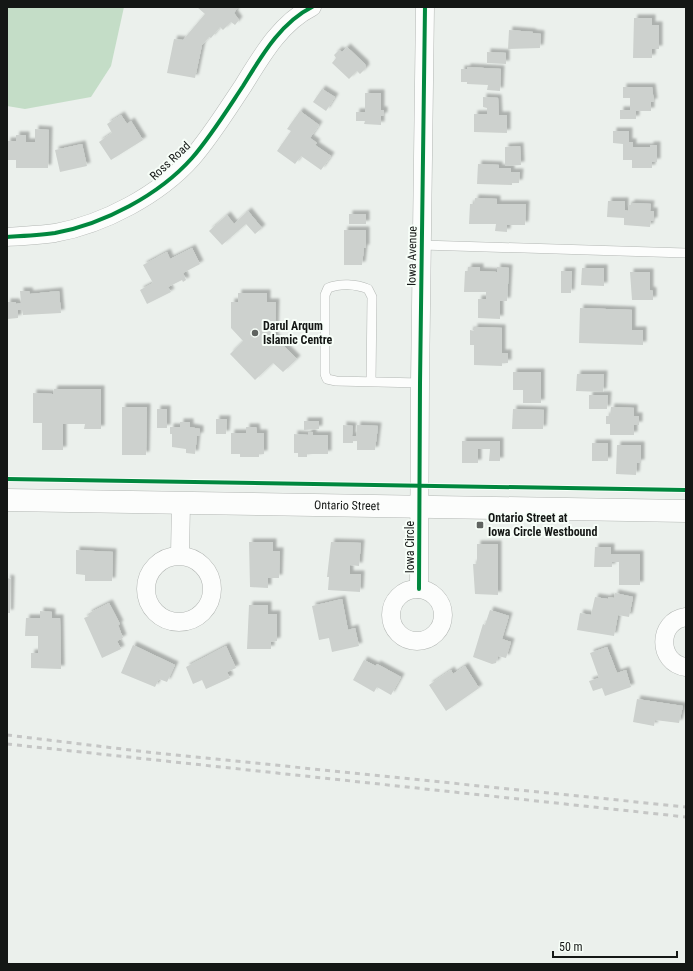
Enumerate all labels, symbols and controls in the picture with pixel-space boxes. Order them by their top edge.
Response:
street label: Ross Road [147,139,193,183]
street label: Iowa Avenue [404,226,420,286]
place label: Darul Arqum Islamic Centre [263,319,333,347]
marker: Darul Arqum Islamic Centre [250,328,260,338]
street label: Ontario Street [314,498,380,513]
place label: Ontario Street at Iowa Circle Westbound [488,511,597,539]
street label: Iowa Circle [403,520,417,573]
marker: Ontario Street at Iowa Circle Westbound [475,520,485,530]
scale bar [553,933,677,959]
text: 50 m [559,940,583,954]

